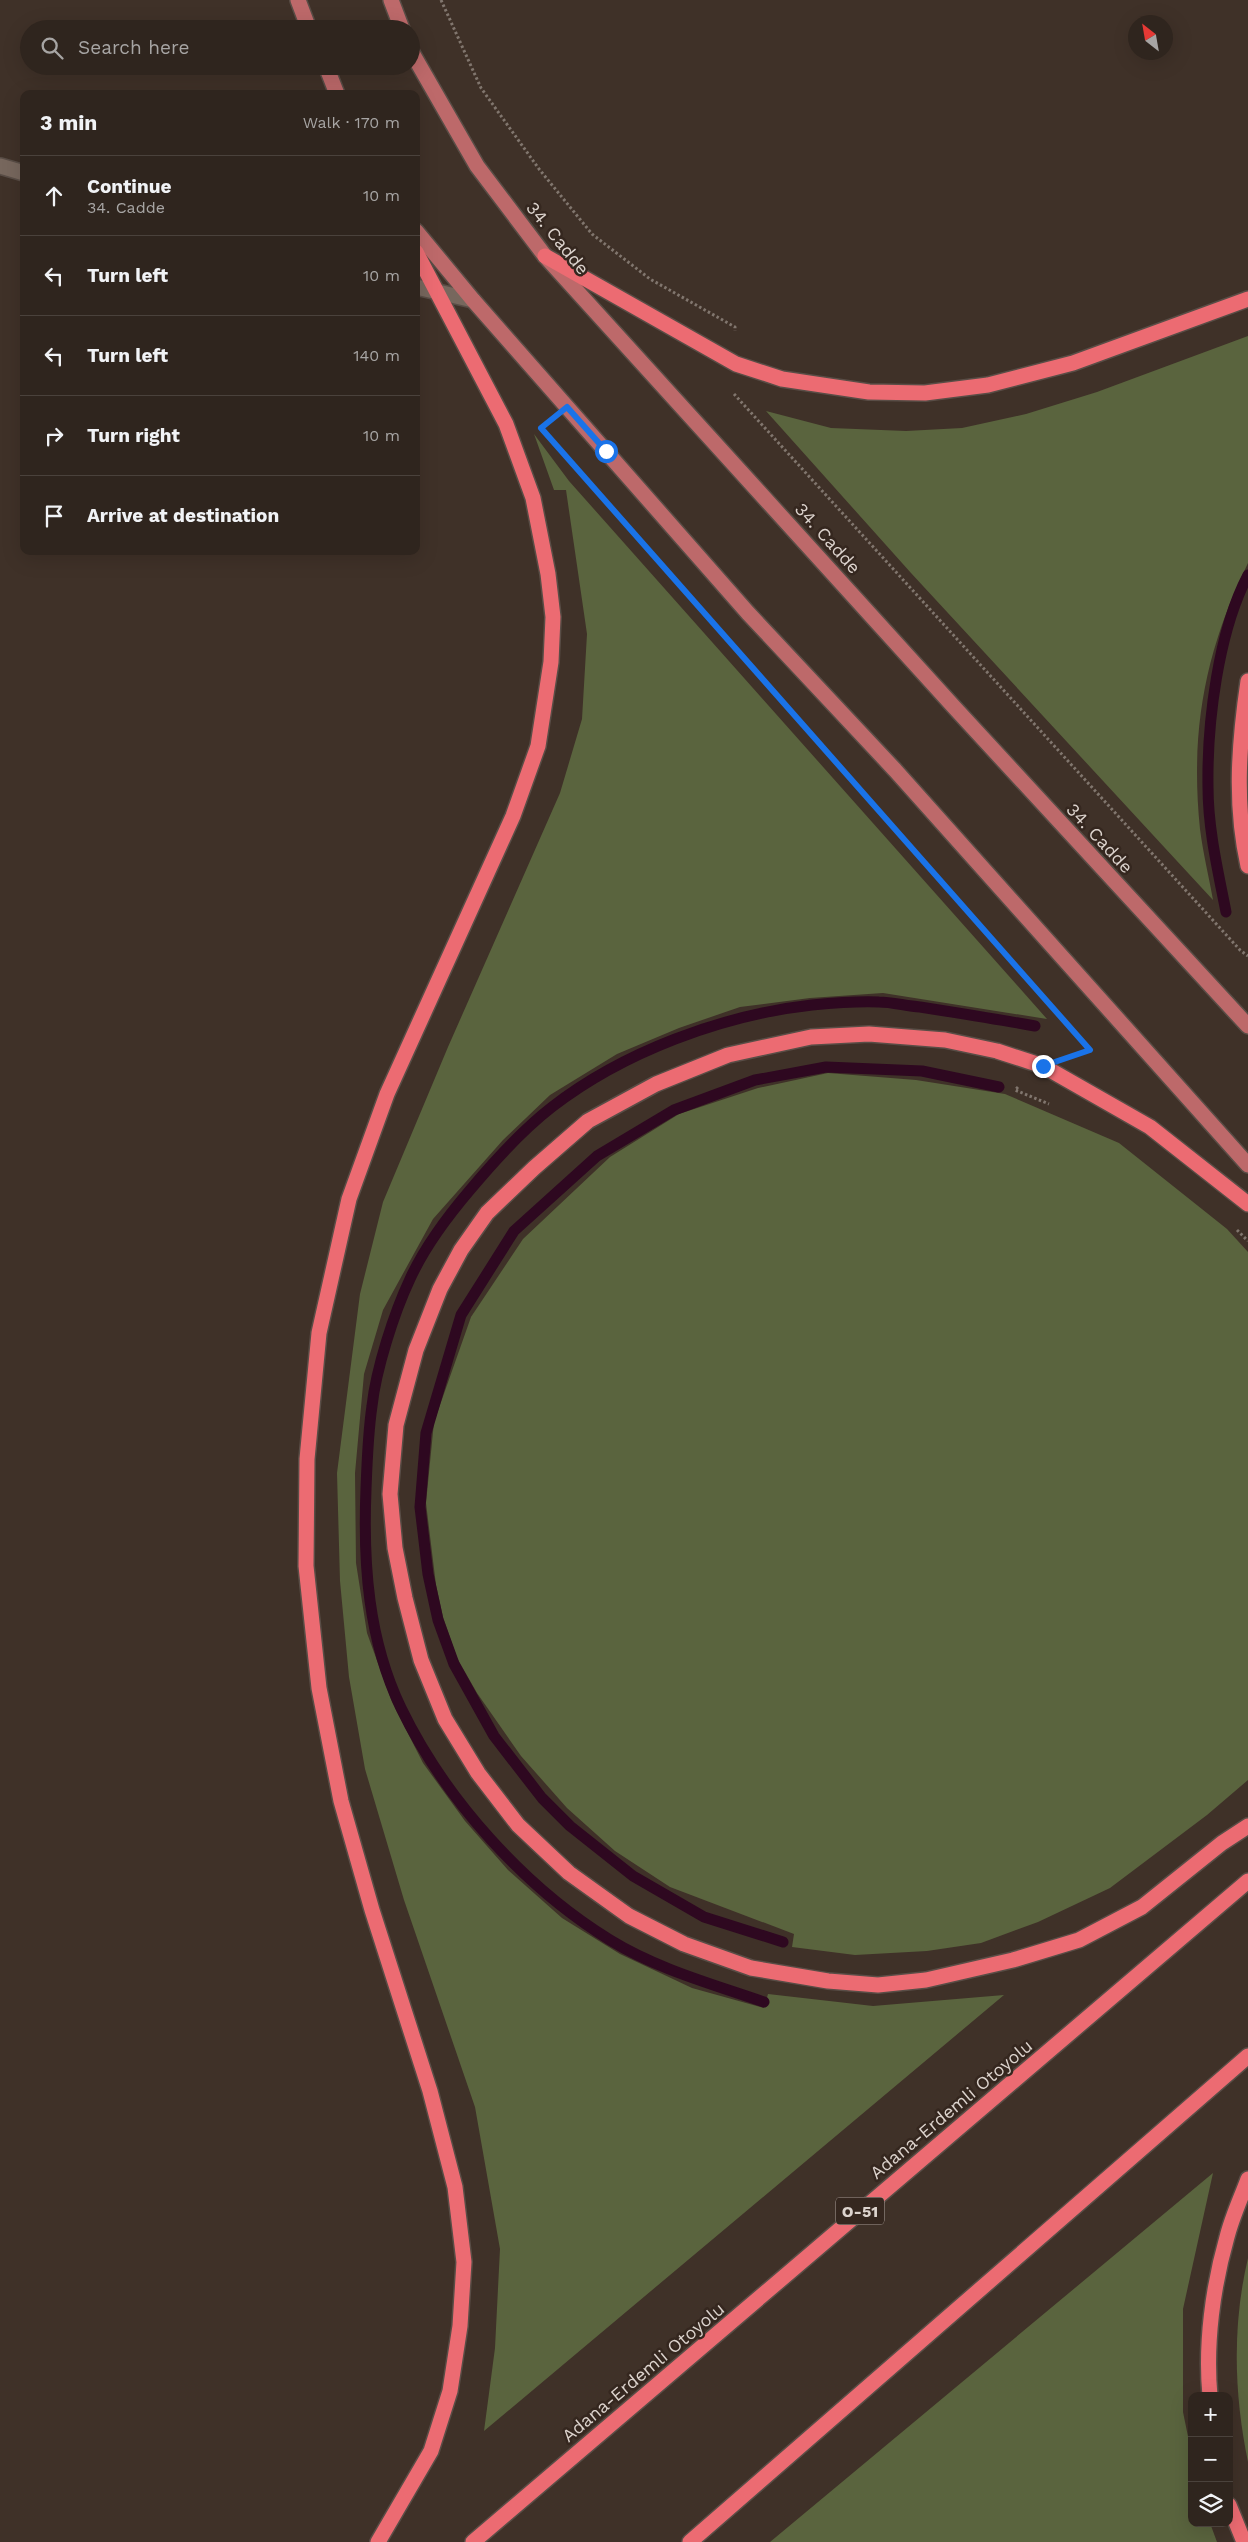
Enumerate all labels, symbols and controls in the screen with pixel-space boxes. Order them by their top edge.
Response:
north arrow [1128,15,1173,60]
search box [20,20,420,75]
icon: search [38,34,66,62]
text: Search here [78,36,189,59]
text: 3 min [40,110,97,135]
text: Walk · 170 m [303,113,400,132]
text: Continue [87,175,171,198]
icon: ahead [40,182,68,210]
text: 10 m [363,186,400,205]
street label: 34. Cadde [522,197,594,279]
text: 34. Cadde [87,198,165,217]
icon: left [40,262,68,290]
text: Turn left [87,264,168,287]
text: 10 m [363,266,400,285]
icon: left [40,342,68,370]
text: Turn left [87,344,168,367]
text: 140 m [353,346,400,365]
icon: right [40,422,68,450]
text: Turn right [87,424,180,447]
text: 10 m [363,426,400,445]
route start [595,440,618,463]
street label: 34. Cadde [791,498,865,578]
icon: arrive [40,502,68,530]
text: Arrive at destination [87,504,279,527]
street label: 34. Cadde [1062,799,1138,877]
route end [1032,1055,1055,1078]
street label: Adana-Erdemli Otoyolu [866,2035,1036,2183]
road number: O-51 [836,2198,884,2224]
street label: Adana-Erdemli Otoyolu [558,2298,728,2446]
map controls [1188,2392,1233,2527]
button: + [1188,2392,1233,2437]
button: − [1188,2437,1233,2482]
button: layers [1188,2482,1233,2527]

